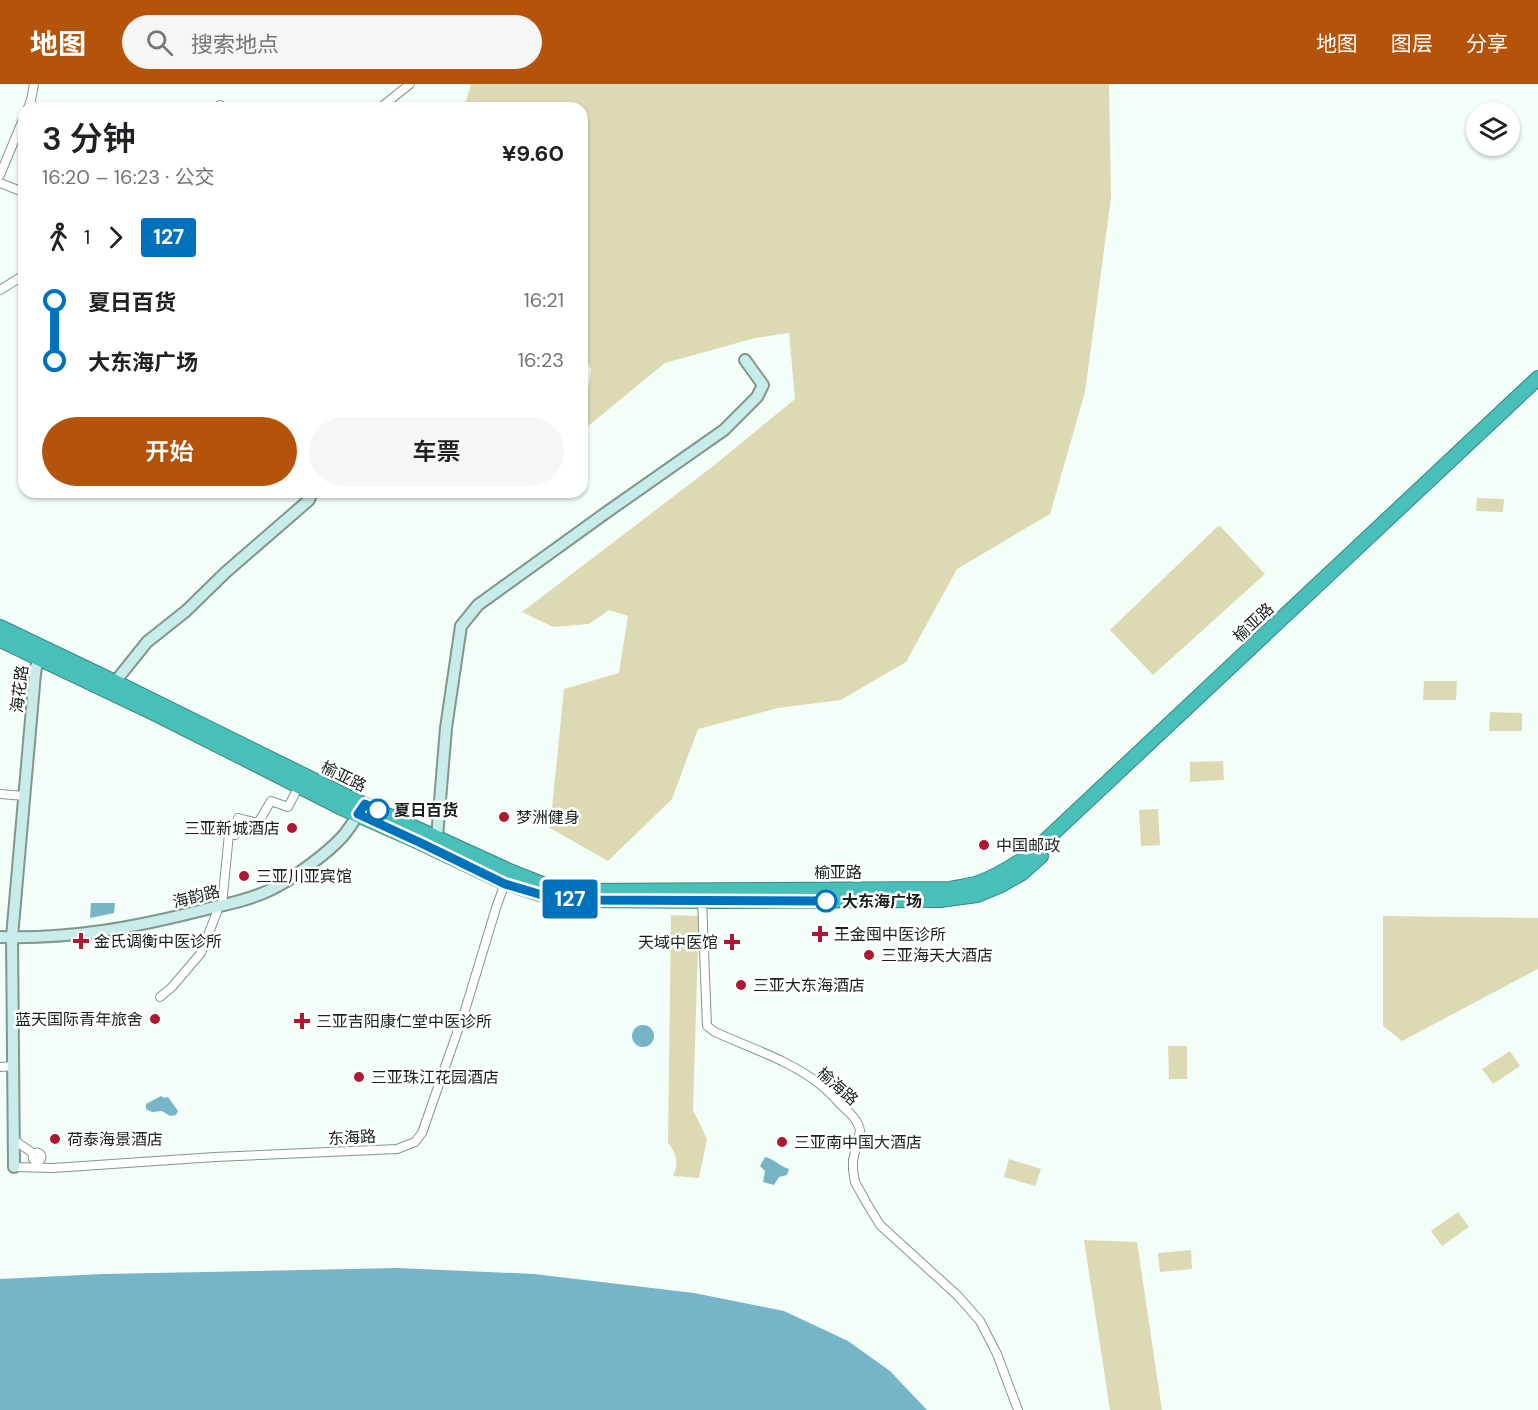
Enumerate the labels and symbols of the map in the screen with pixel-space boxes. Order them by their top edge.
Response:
street label: 榆亚路 [1229,598,1278,646]
street label: 海花路 [6,664,33,714]
street label: 榆亚路 [318,756,370,796]
marker: 夏日百货 [367,799,389,821]
place label: 夏日百货 [394,800,458,821]
place label: 梦洲健身 [516,807,580,828]
marker: 梦洲健身 [497,810,511,824]
place label: 三亚新城酒店 [184,818,280,839]
marker: 三亚新城酒店 [285,821,299,835]
place label: 中国邮政 [996,835,1060,856]
marker: 中国邮政 [977,838,991,852]
street label: 榆亚路 [814,862,862,883]
place label: 三亚川亚宾馆 [256,866,352,887]
marker: 三亚川亚宾馆 [237,869,251,883]
street label: 海韵路 [170,880,222,912]
line badge: 127 [536,880,604,918]
marker: 大东海广场 [815,890,837,912]
place label: 大东海广场 [842,891,922,912]
place label: 王金囤中医诊所 [834,924,946,945]
marker: 王金囤中医诊所 [811,925,829,943]
place label: 金氏调衡中医诊所 [94,931,222,952]
marker: 金氏调衡中医诊所 [72,932,90,950]
place label: 天域中医馆 [638,932,718,953]
marker: 天域中医馆 [723,933,741,951]
place label: 三亚海天大酒店 [881,945,993,966]
marker: 三亚海天大酒店 [862,948,876,962]
place label: 三亚大东海酒店 [753,975,865,996]
marker: 三亚大东海酒店 [734,978,748,992]
place label: 蓝天国际青年旅舍 [15,1009,143,1030]
place label: 三亚吉阳康仁堂中医诊所 [316,1011,492,1032]
marker: 蓝天国际青年旅舍 [148,1012,162,1026]
marker: 三亚吉阳康仁堂中医诊所 [293,1012,311,1030]
street label: 榆海路 [813,1063,863,1110]
place label: 三亚珠江花园酒店 [371,1067,499,1088]
marker: 三亚珠江花园酒店 [352,1070,366,1084]
street label: 东海路 [328,1126,377,1149]
place label: 荷泰海景酒店 [67,1129,163,1150]
marker: 荷泰海景酒店 [48,1132,62,1146]
place label: 三亚南中国大酒店 [794,1132,922,1153]
marker: 三亚南中国大酒店 [775,1135,789,1149]

